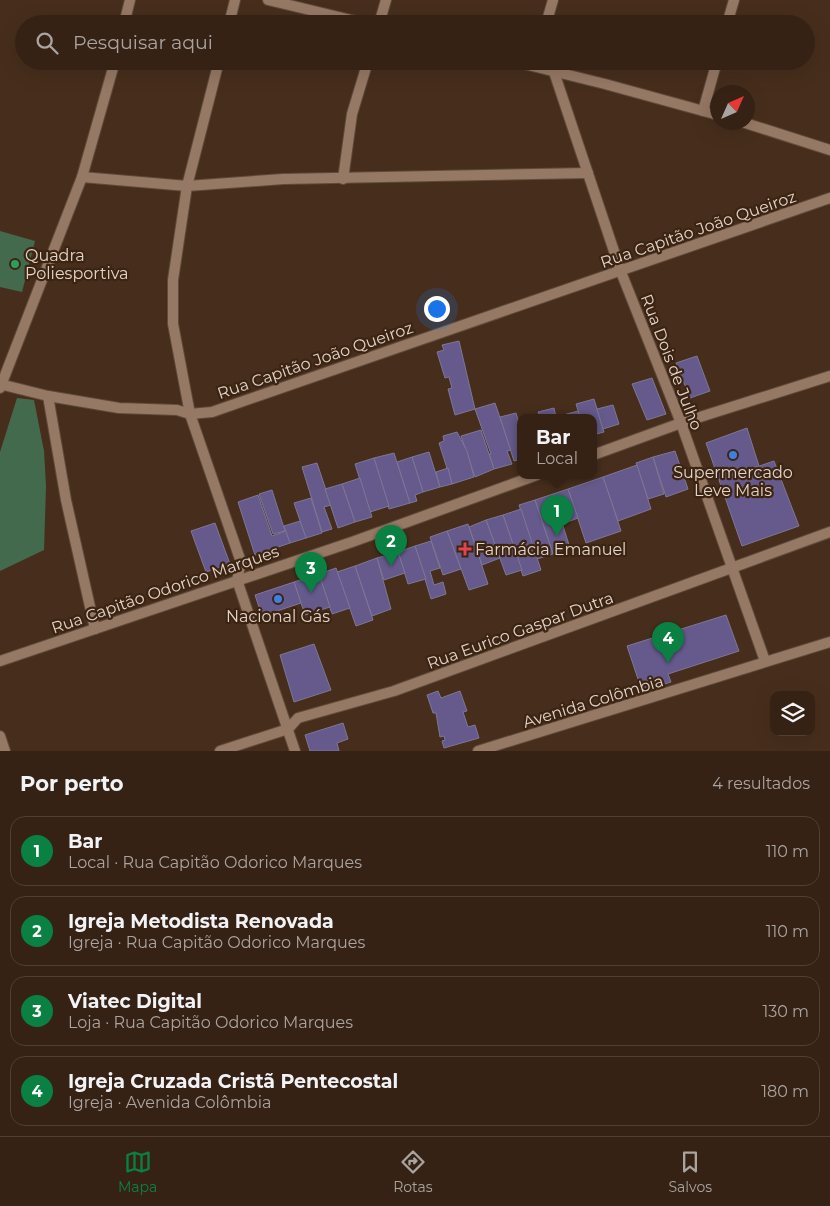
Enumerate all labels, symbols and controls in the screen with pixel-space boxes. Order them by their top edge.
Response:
search box [15,15,815,70]
icon: search [33,29,61,57]
text: Pesquisar aqui [73,31,213,54]
north arrow [710,85,755,130]
street label: Rua Capitão João Queiroz [598,187,798,272]
place label: Quadra Poliesportiva [25,246,129,283]
marker: Quadra Poliesportiva [9,258,21,270]
street label: Rua Dois de Julho [637,291,706,433]
your location [424,296,450,322]
street label: Rua Capitão João Queiroz [215,318,415,403]
popup [517,414,597,479]
text: Bar [536,426,570,449]
text: Local [536,449,578,468]
marker: Supermercado Leve Mais [727,449,739,461]
place label: Supermercado Leve Mais [673,463,793,500]
pin: 1 [541,495,573,536]
pin: 2 [375,525,407,566]
place label: Farmácia Emanuel [475,540,626,559]
street label: Rua Capitão Odorico Marques [49,541,282,637]
marker: Farmácia Emanuel [459,543,471,555]
pin: 3 [295,552,327,593]
street label: Rua Eurico Gaspar Dutra [424,588,616,673]
marker: Nacional Gás [272,593,284,605]
place label: Nacional Gás [226,607,330,626]
pin: 4 [652,622,684,663]
street label: Avenida Colômbia [521,671,666,732]
map controls [770,691,815,736]
button: layers [770,691,815,736]
text: Por perto [20,771,124,796]
text: 4 resultados [712,774,810,793]
text: Bar [68,830,102,853]
text: 1 [34,842,40,861]
text: 110 m [766,842,809,861]
text: Local · Rua Capitão Odorico Marques [68,853,362,872]
text: Igreja Metodista Renovada [68,910,334,933]
text: 2 [32,922,42,941]
text: 110 m [766,922,809,941]
text: Igreja · Rua Capitão Odorico Marques [68,933,365,952]
text: Viatec Digital [68,990,202,1013]
text: 3 [32,1002,42,1021]
text: 130 m [762,1002,809,1021]
text: Loja · Rua Capitão Odorico Marques [68,1013,353,1032]
text: Igreja Cruzada Cristã Pentecostal [68,1070,398,1093]
text: 4 [31,1082,43,1101]
text: 180 m [761,1082,809,1101]
text: Igreja · Avenida Colômbia [68,1093,271,1112]
tab: Mapa [118,1148,157,1196]
tab: Rotas [393,1148,433,1196]
tab: Salvos [668,1148,712,1196]

